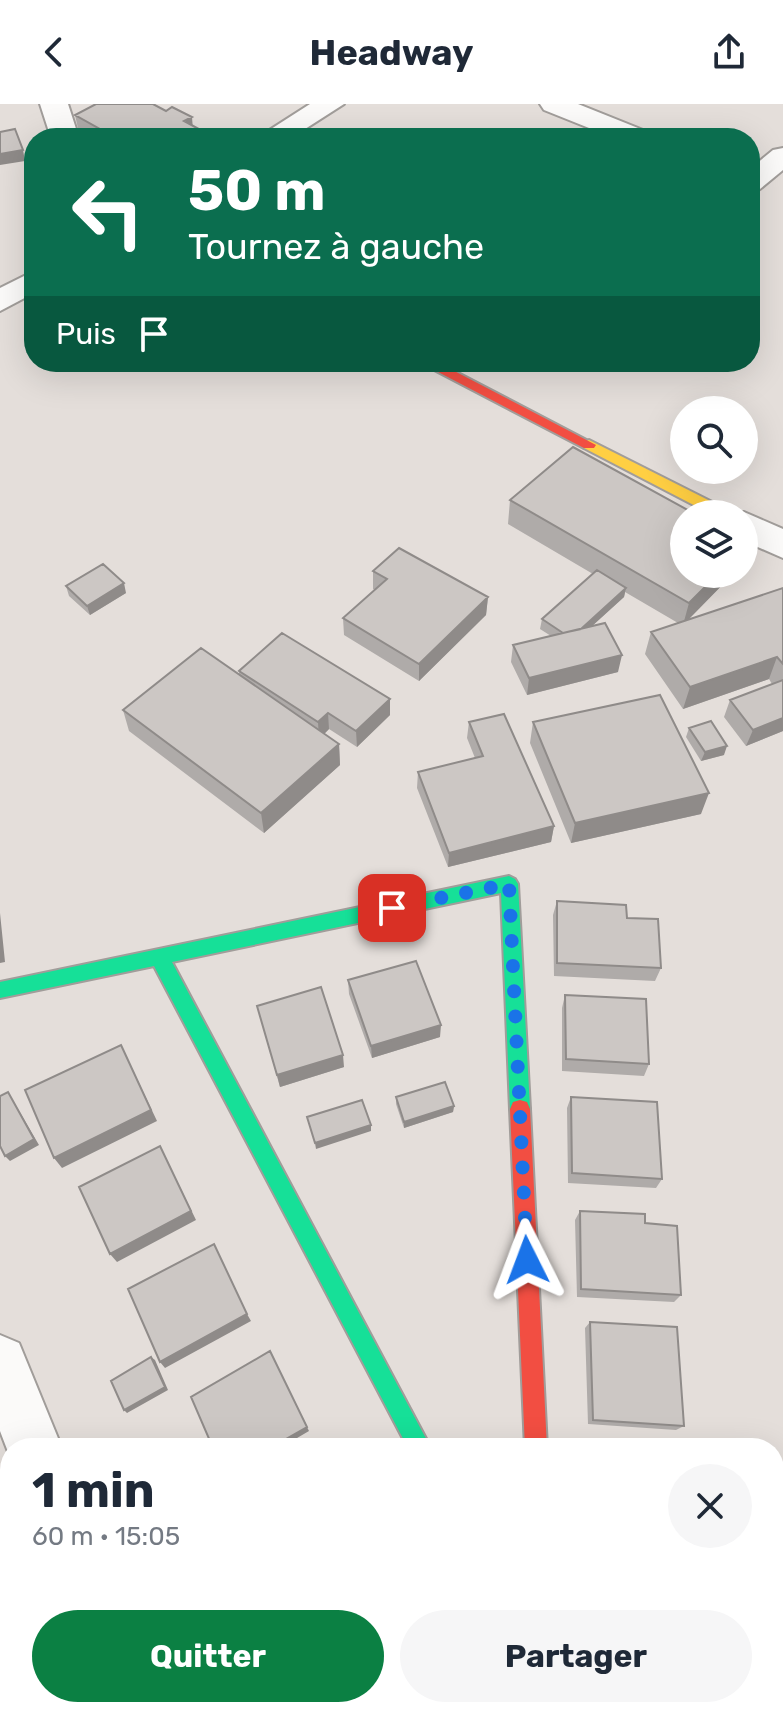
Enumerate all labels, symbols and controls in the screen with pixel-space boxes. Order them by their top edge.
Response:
icon: back [32,30,76,74]
icon: share [707,30,751,74]
text: Headway [310,31,473,74]
text: 50 m [188,158,325,224]
icon: left [56,160,160,264]
text: Tournez à gauche [188,225,484,268]
icon: arrive [132,312,176,356]
text: Puis [56,316,116,352]
map controls [670,396,758,588]
button: search [670,396,758,484]
button: layers [670,500,758,588]
pin [358,874,426,942]
icon: arrive [370,886,414,930]
position arrow [485,1218,569,1302]
text: 1 min [32,1462,155,1519]
button: close [668,1464,752,1548]
text: 60 m · 15:05 [32,1521,180,1552]
button: Quitter [32,1610,384,1702]
button: Partager [400,1610,752,1702]

